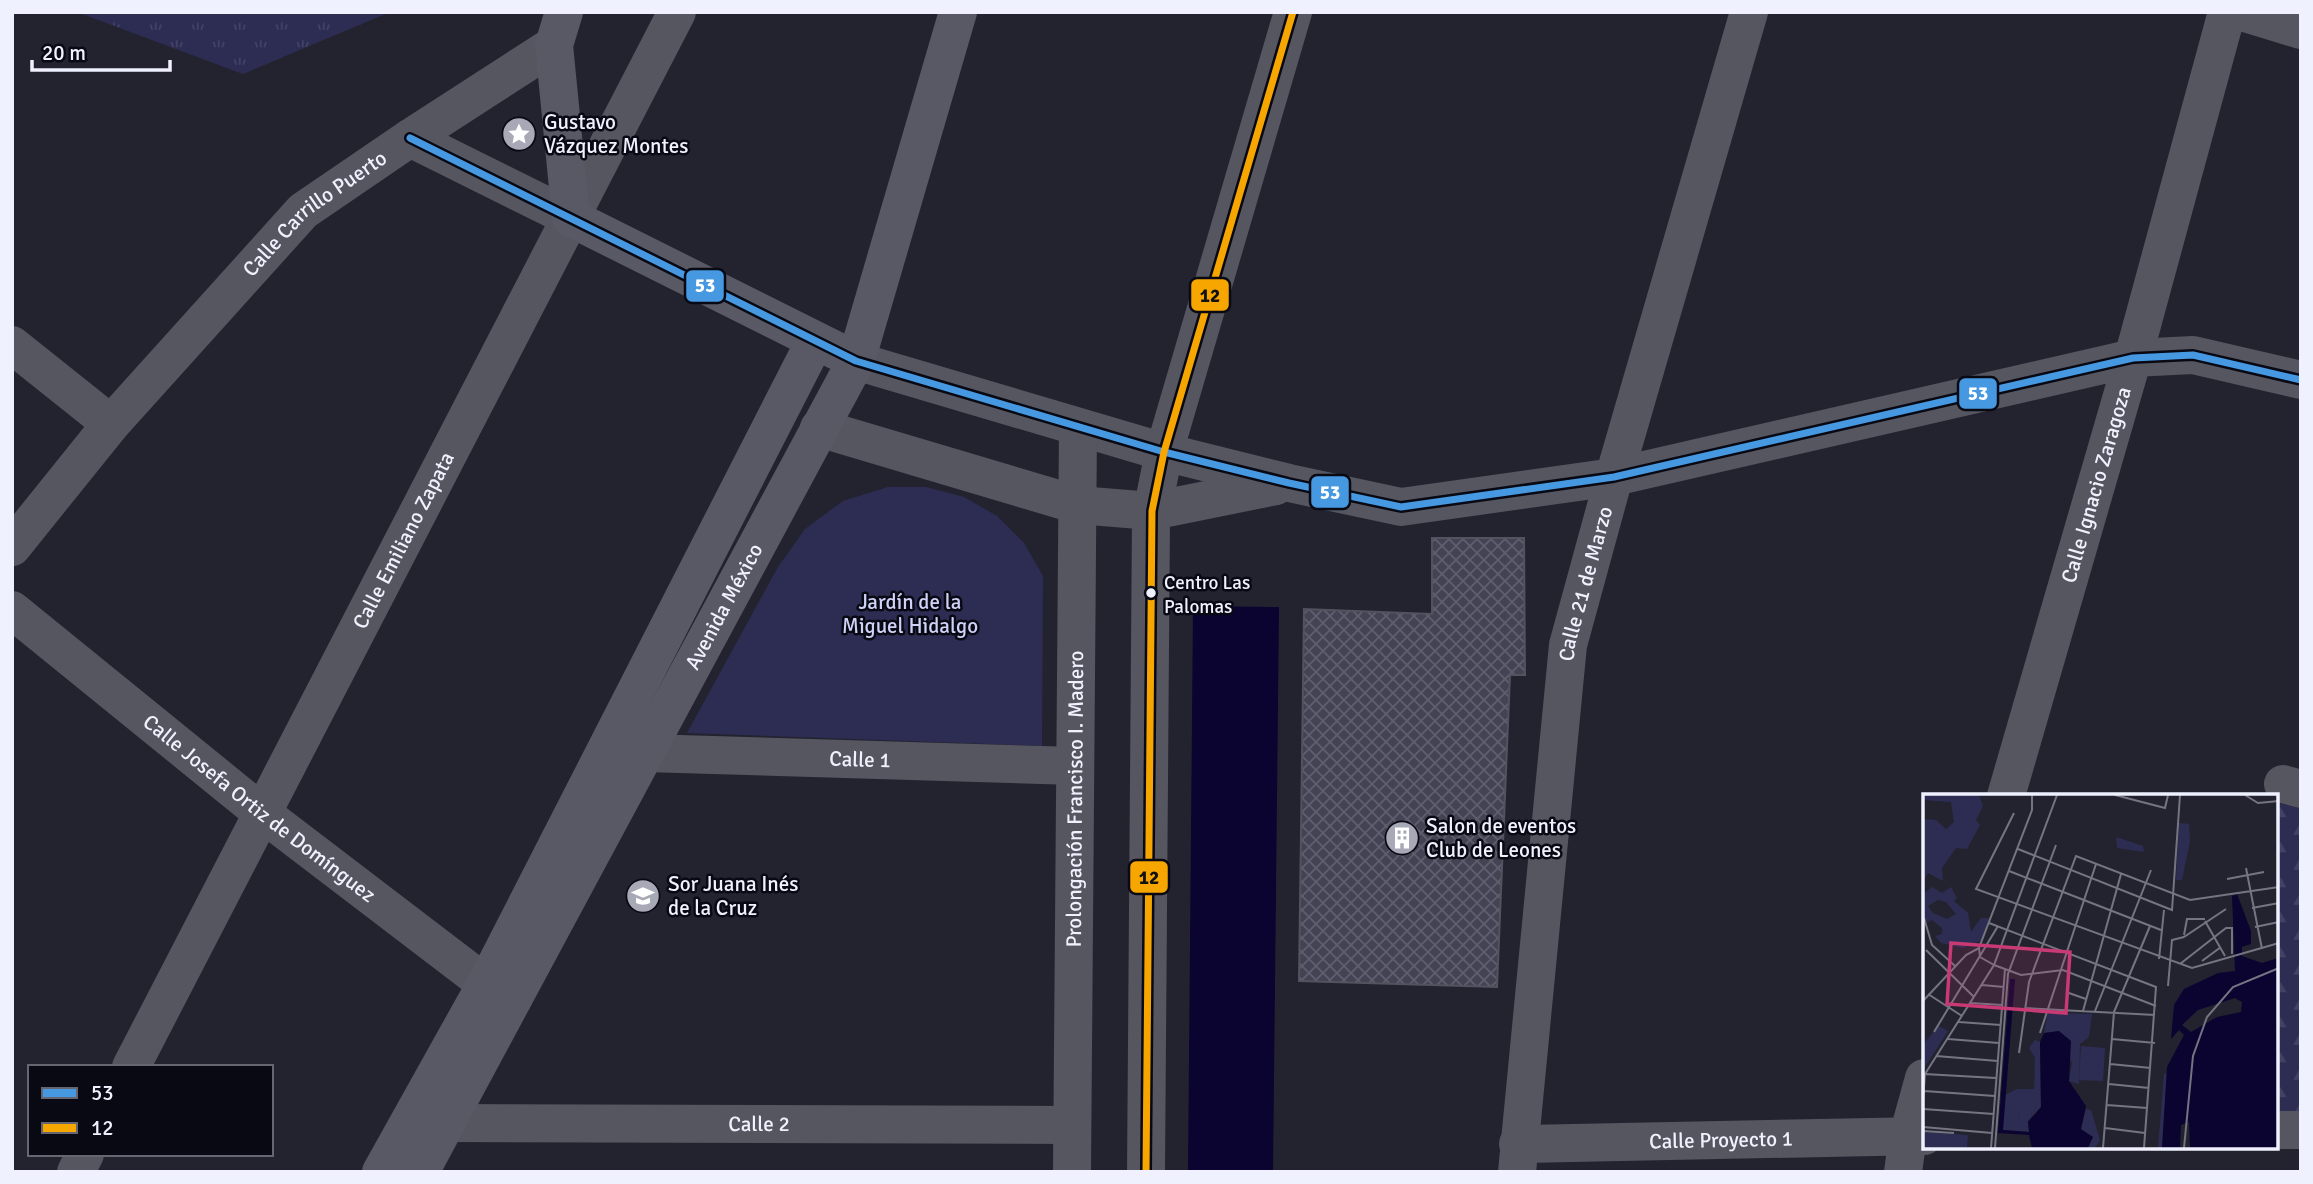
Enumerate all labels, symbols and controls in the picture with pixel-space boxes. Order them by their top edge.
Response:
scale bar [32,28,170,72]
text: 20 m [42,40,86,66]
place label: Gustavo Vázquez Montes [544,109,688,159]
place icon: Gustavo Vázquez Montes [500,115,538,153]
street label: Calle Carrillo Puerto [237,145,392,282]
line badge: 53 [685,269,725,303]
text: 53 [695,274,715,298]
line badge: 12 [1190,278,1230,312]
text: 12 [1200,284,1220,308]
line badge: 53 [1958,377,1998,410]
text: 53 [1968,382,1988,406]
street label: Calle Ignacio Zaragoza [2055,384,2137,586]
street label: Calle Emiliano Zapata [347,447,460,633]
line badge: 53 [1310,475,1350,509]
text: 53 [1320,481,1340,505]
street label: Calle 21 de Marzo [1554,503,1618,662]
street label: Avenida México [680,539,768,674]
place label: Centro Las Palomas [1164,571,1250,619]
marker: Centro Las Palomas [1144,586,1158,600]
park label: Jardín de la Miguel Hidalgo [842,589,978,639]
street label: Prolongación Francisco I. Madero [1061,650,1089,948]
street label: Calle Josefa Ortiz de Domínguez [138,709,381,908]
street label: Calle 1 [829,746,891,773]
inset map [1923,794,2278,1149]
place label: Salon de eventos Club de Leones [1426,813,1576,863]
building icon: Salon de eventos Club de Leones [1383,819,1421,857]
line badge: 12 [1129,860,1169,894]
text: 12 [1139,866,1159,890]
place label: Sor Juana Inés de la Cruz [668,871,799,921]
school or university icon: Sor Juana Inés de la Cruz [624,877,662,915]
legend [28,1065,273,1156]
text: 53 [91,1080,114,1106]
street label: Calle 2 [728,1111,790,1137]
text: 12 [91,1115,114,1141]
street label: Calle Proyecto 1 [1649,1126,1793,1154]

